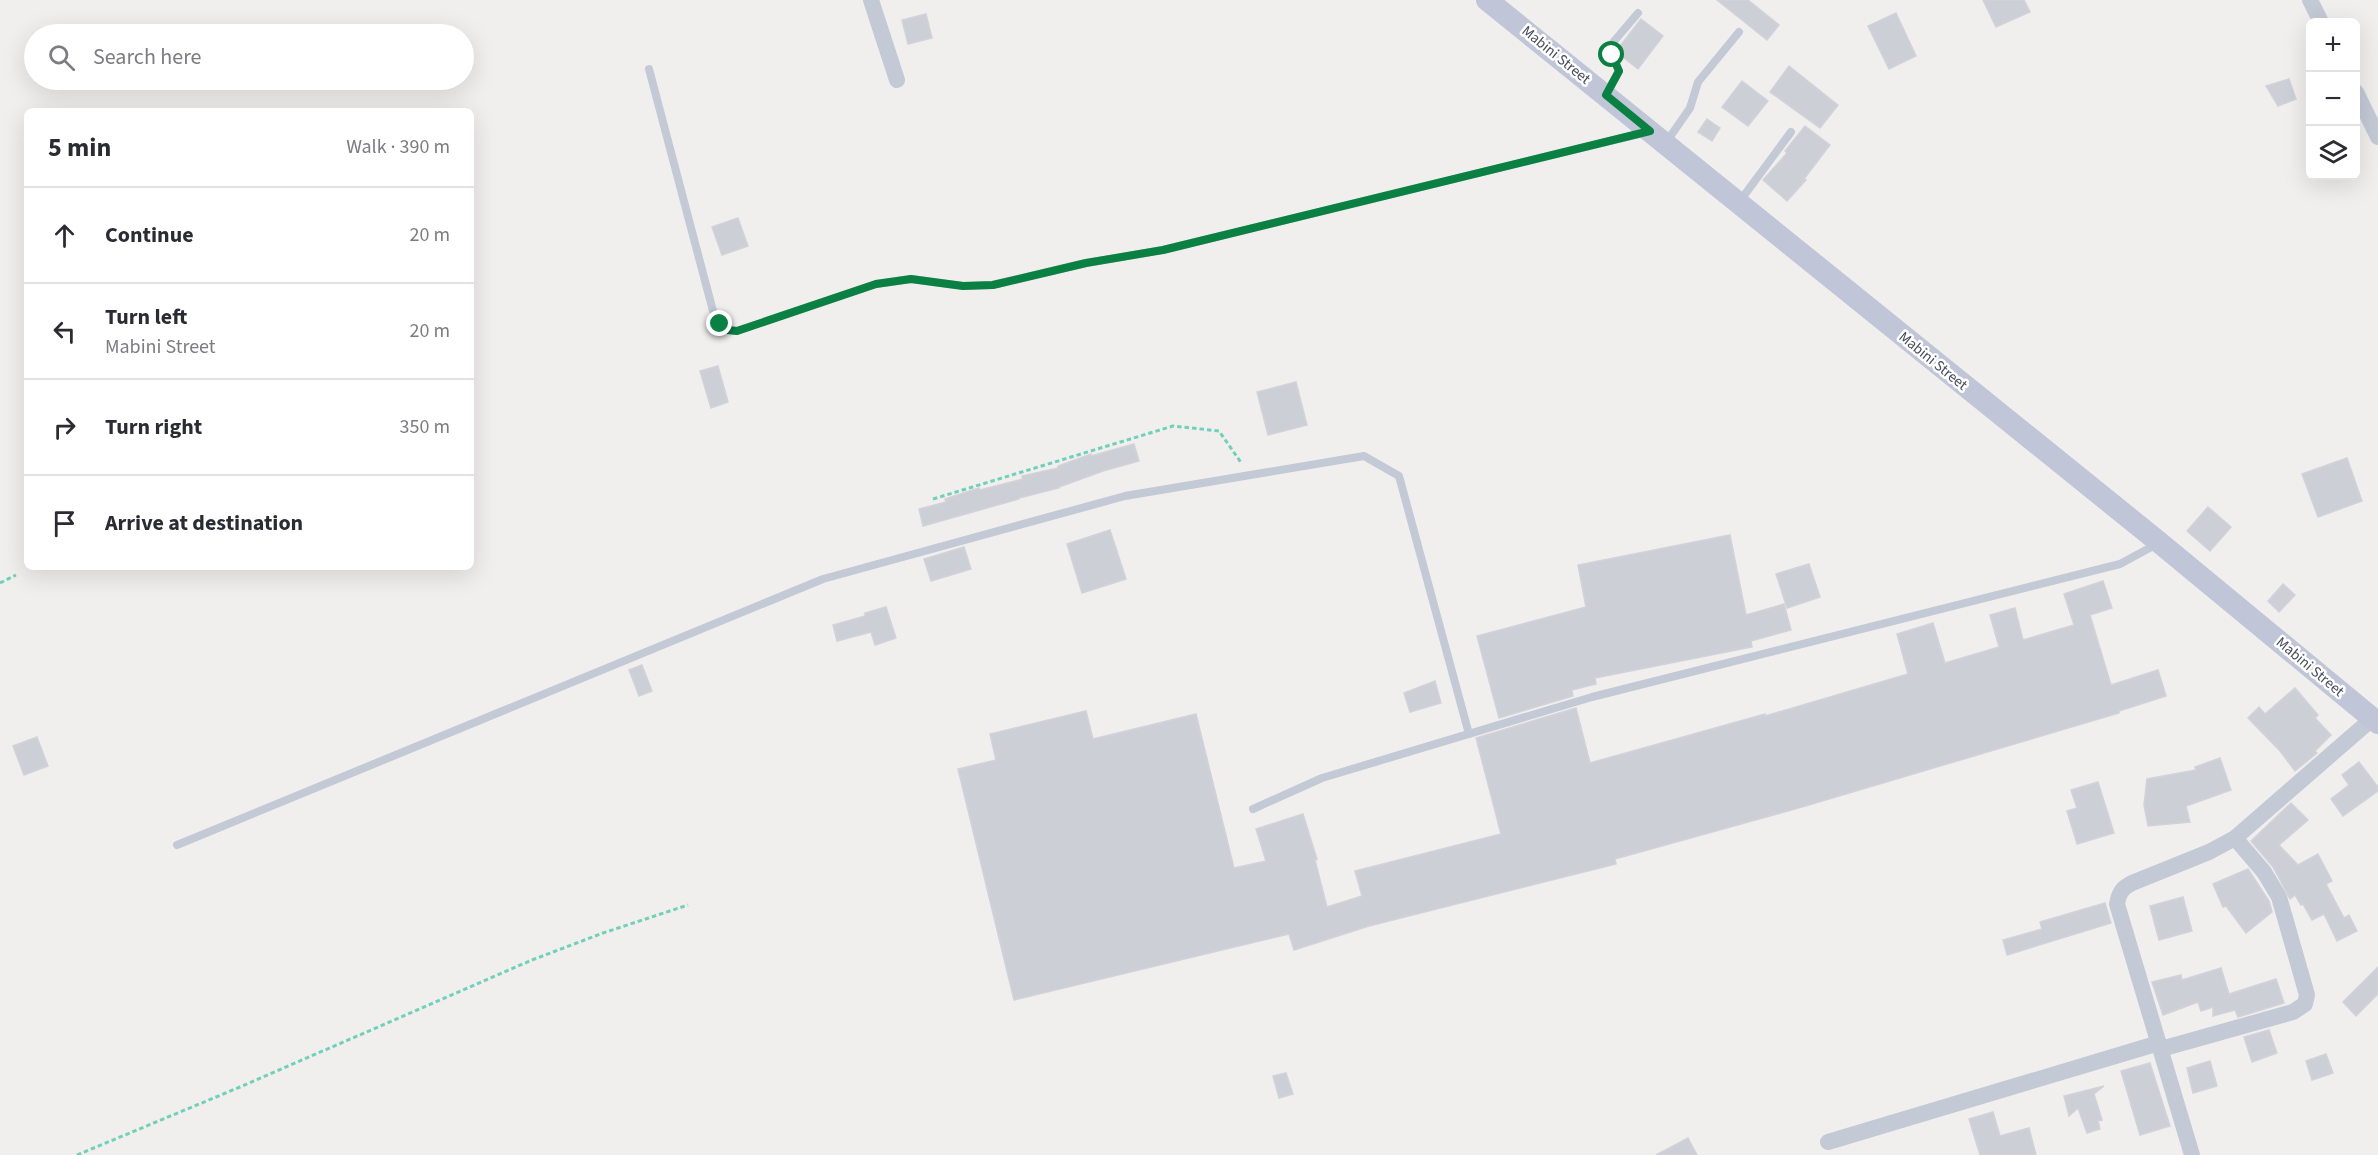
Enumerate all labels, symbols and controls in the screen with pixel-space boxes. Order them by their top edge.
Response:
map controls [2306,18,2360,180]
button: + [2306,18,2360,72]
street label: Mabini Street [1517,21,1595,89]
search box [24,24,474,90]
icon: search [45,41,78,74]
text: Search here [93,41,201,73]
route start [1598,41,1624,67]
button: − [2306,72,2360,126]
button: layers [2306,126,2360,180]
text: 5 min [48,129,111,166]
text: Walk · 390 m [346,133,450,161]
icon: ahead [48,219,81,252]
text: Continue [105,219,194,251]
text: 20 m [410,221,450,249]
text: Turn left [105,301,187,333]
route end [706,310,732,336]
icon: left [48,315,81,348]
text: 20 m [410,317,450,345]
street label: Mabini Street [1894,327,1972,395]
text: Mabini Street [105,333,216,361]
icon: right [48,411,81,444]
text: Turn right [105,411,202,443]
text: 350 m [400,413,450,441]
icon: arrive [48,507,81,540]
text: Arrive at destination [105,507,303,539]
street label: Mabini Street [2271,632,2349,702]

